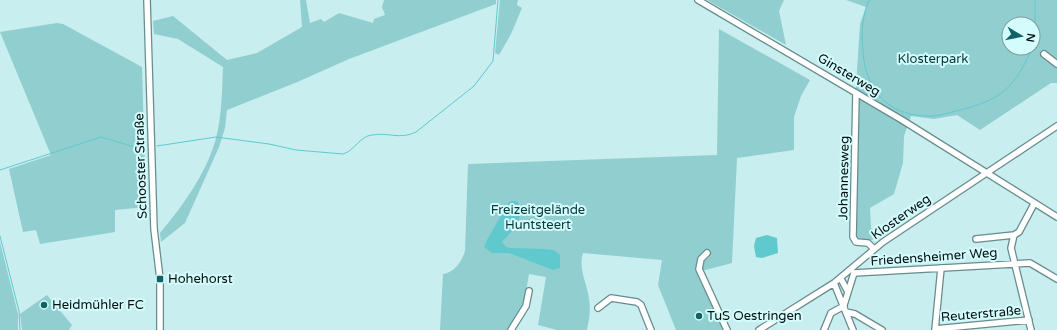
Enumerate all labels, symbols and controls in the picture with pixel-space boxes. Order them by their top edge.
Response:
north arrow [1001,16,1041,56]
text: N [1023,32,1038,43]
street label: Ginsterweg [815,50,883,100]
park label: Klosterpark [898,51,968,67]
street label: Schooster Straße [131,113,151,219]
street label: Johannesweg [835,136,853,220]
street label: Klosterweg [868,191,934,243]
park label: Freizeitgelände Huntsteert [491,202,585,233]
street label: Friedensheimer Weg [870,245,998,269]
place label: Hohehorst [168,271,233,287]
marker: Hohehorst [155,274,165,284]
place label: Heidmühler FC [52,297,144,313]
marker: Heidmühler FC [39,300,49,310]
street label: Reuterstraße [940,303,1022,325]
place label: TuS Oestringen [707,308,802,324]
marker: TuS Oestringen [694,311,704,321]

